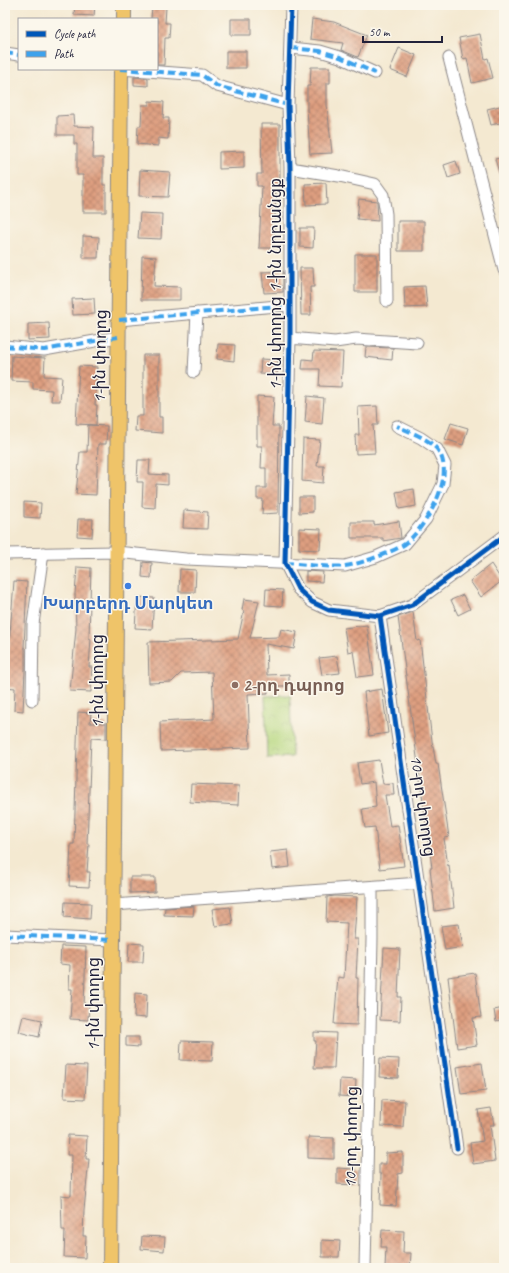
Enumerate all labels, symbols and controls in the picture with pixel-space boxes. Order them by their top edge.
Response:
legend [18,18,158,70]
scale bar [363,18,442,44]
text: 50 m [369,24,391,40]
text: Cycle path [54,26,96,42]
text: Path [54,46,74,62]
street label: 1-ին փողոց 1-ին նրբանցք [265,178,286,390]
street label: 1-ին փողոց [89,309,111,403]
marker: Խարբերդ Մարկետ [123,581,133,591]
place label: Խարբերդ Մարկետ [42,593,214,614]
street label: 1-ին փողոց [87,634,108,728]
place label: 2-րդ դպրոց [243,675,345,696]
marker: 2-րդ դպրոց [230,680,240,690]
street label: 10-րդ փողոց [405,754,441,858]
street label: 1-ին փողոց [83,957,104,1051]
street label: 10-րդ փողոց [340,1086,362,1188]

